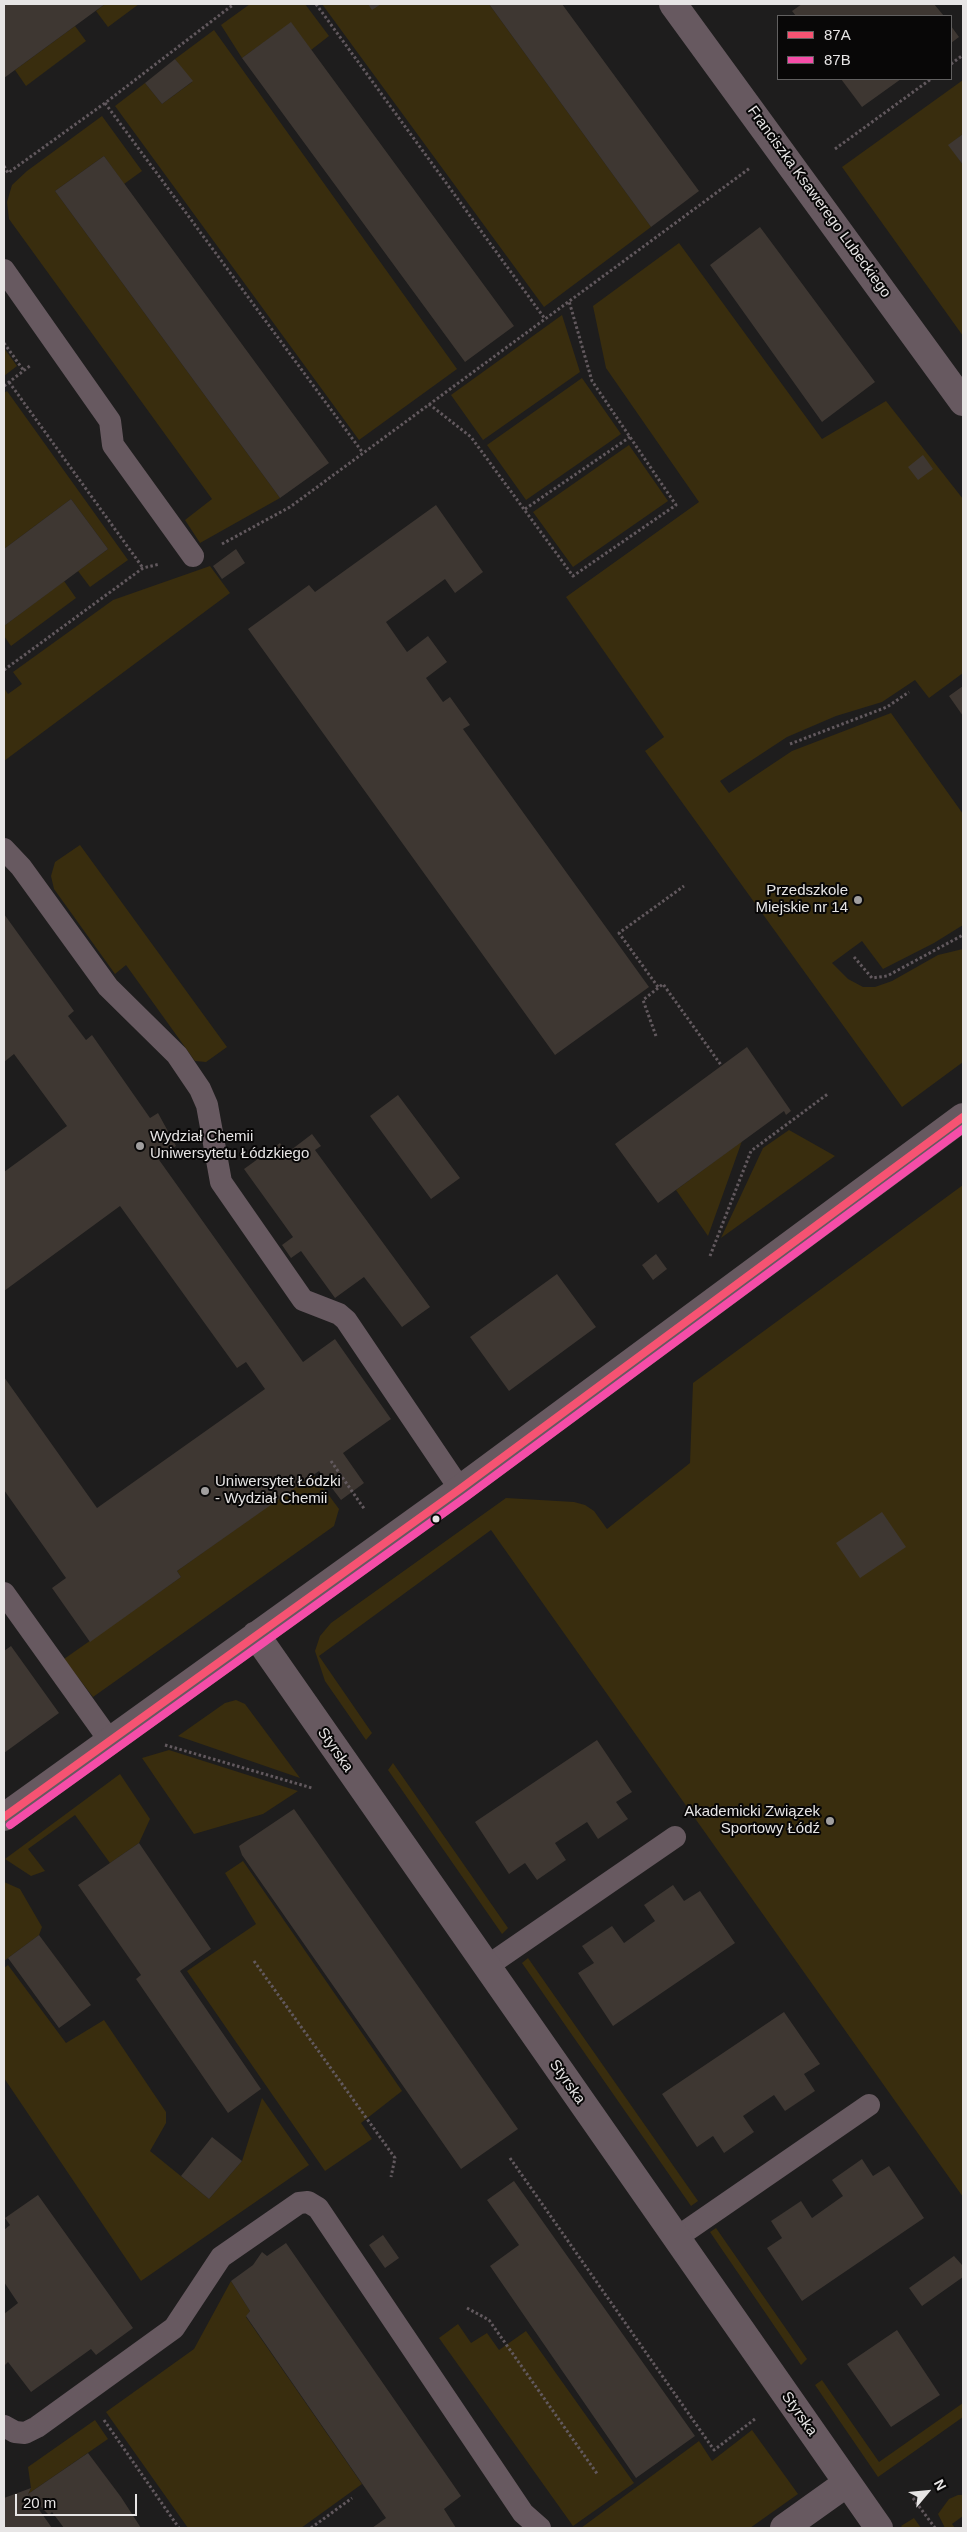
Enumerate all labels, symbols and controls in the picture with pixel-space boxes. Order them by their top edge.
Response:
legend [777,15,952,80]
text: 87A [824,26,851,43]
text: 87B [824,51,851,68]
street label: Franciszka Ksawerego Lubeckiego [743,103,895,301]
place label: Przedszkole Miejskie nr 14 [755,882,848,917]
marker: Przedszkole Miejskie nr 14 [852,894,864,906]
place label: Wydział Chemii Uniwersytetu Łódzkiego [150,1128,309,1163]
marker: Wydział Chemii Uniwersytetu Łódzkiego [134,1140,146,1152]
place label: Uniwersytet Łódzki - Wydział Chemii [215,1473,341,1508]
marker: Uniwersytet Łódzki - Wydział Chemii [199,1485,211,1497]
unlabelled marker [431,1514,441,1524]
street label: Styrska [313,1724,357,1776]
place label: Akademicki Związek Sportowy Łódź [684,1803,820,1838]
marker: Akademicki Związek Sportowy Łódź [824,1815,836,1827]
street label: Styrska [545,2056,589,2108]
street label: Styrska [777,2388,821,2440]
north arrow [902,2467,952,2517]
text: N [931,2477,950,2493]
scale bar [18,2484,140,2516]
text: 20 m [23,2494,56,2511]

